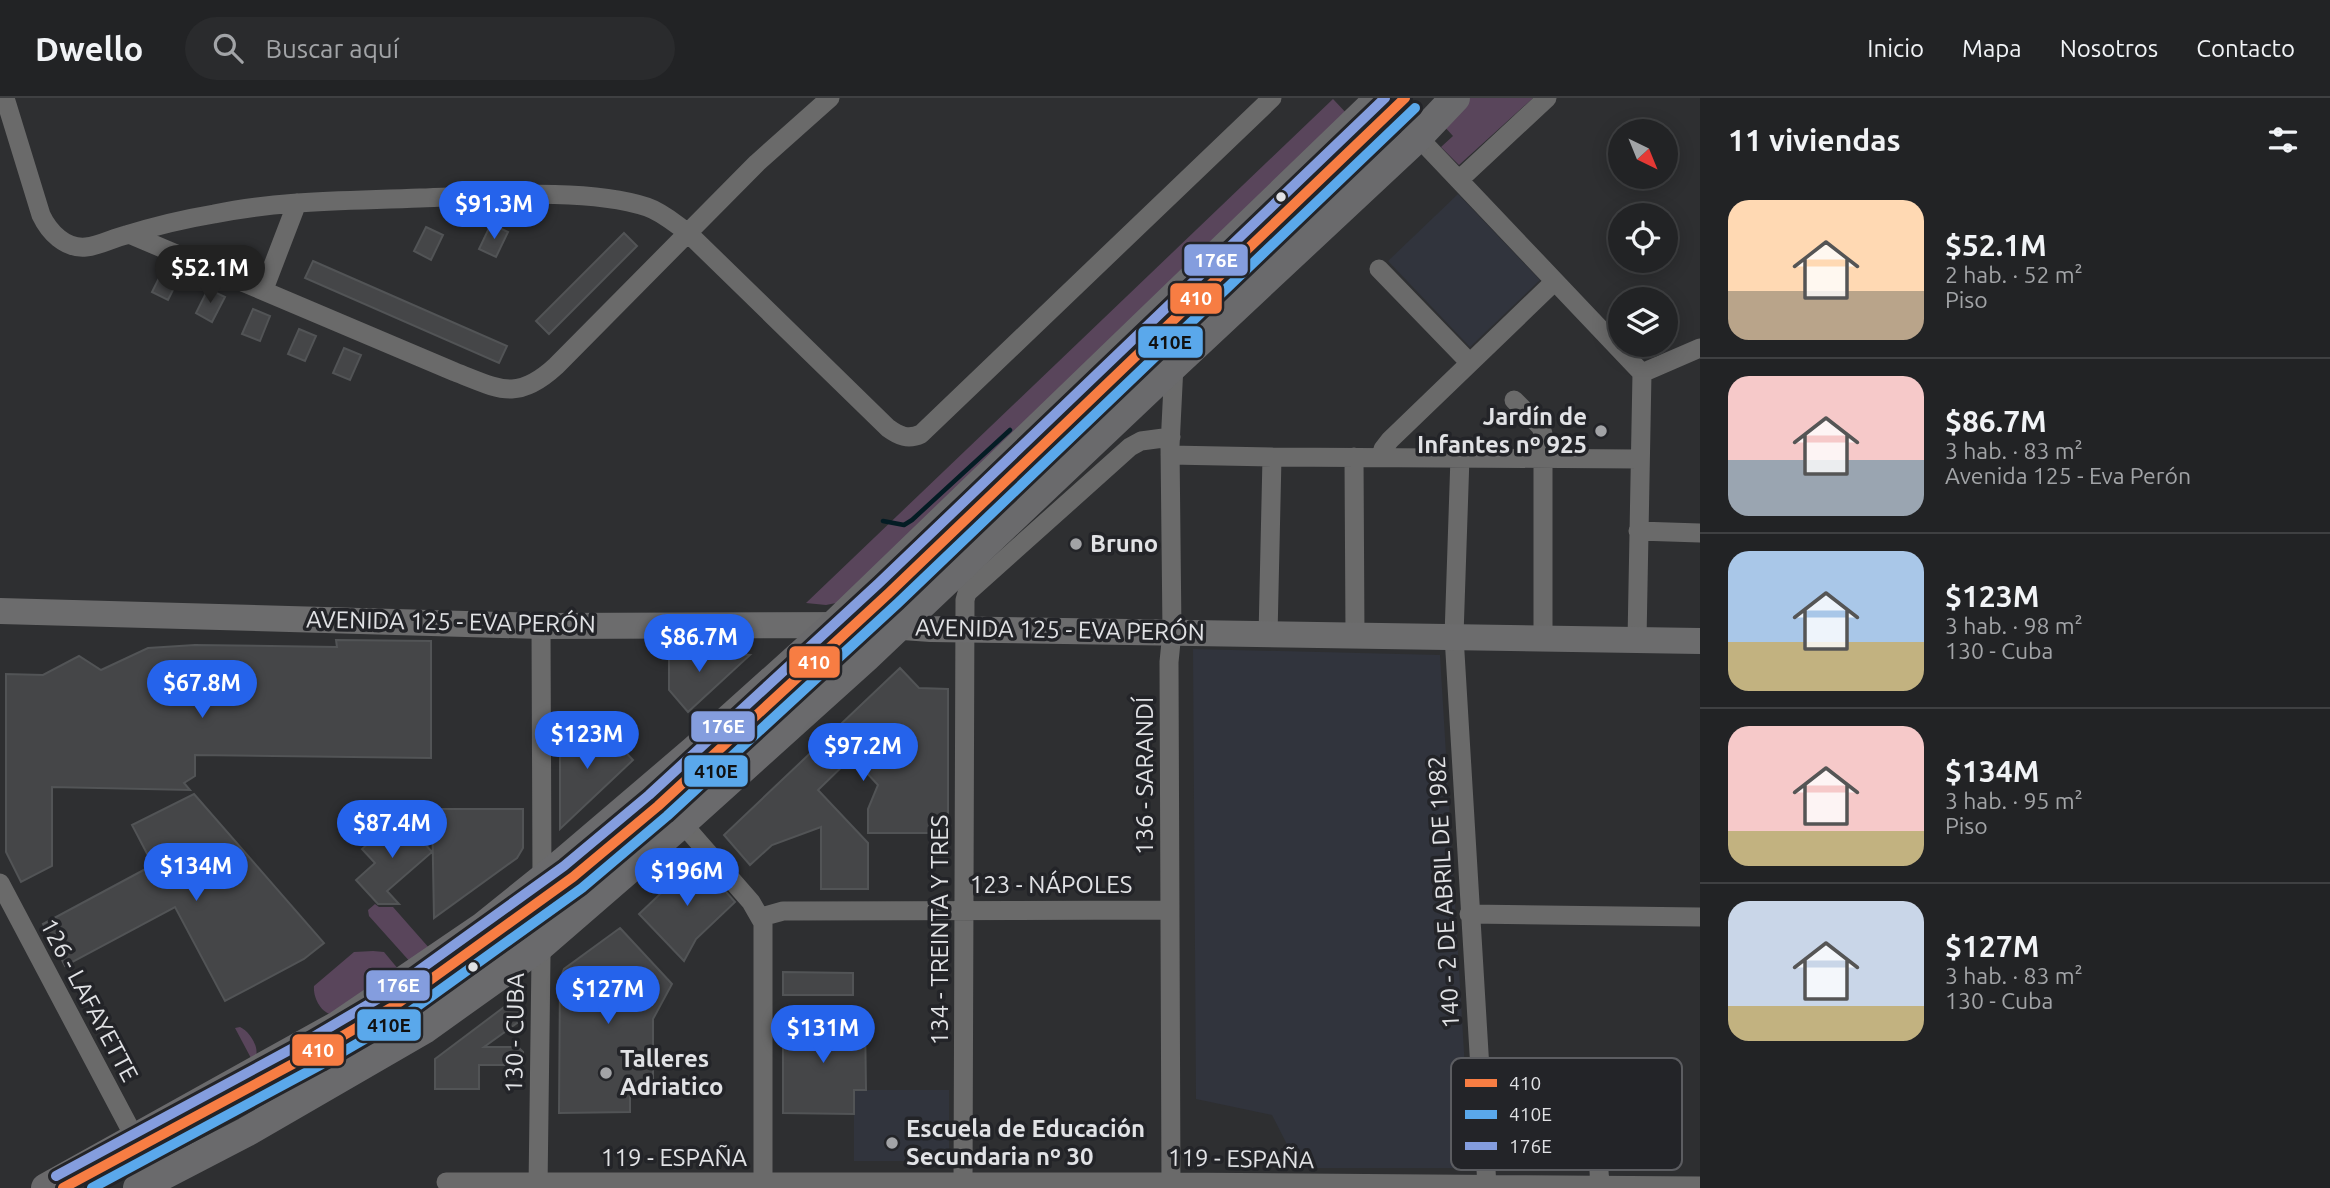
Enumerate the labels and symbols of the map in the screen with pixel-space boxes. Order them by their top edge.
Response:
north arrow [1608,119,1678,189]
pin: $91.3M [437,181,551,241]
unlabelled marker [1274,190,1288,204]
line badge: 176E [1183,243,1249,277]
pin: $52.1M [153,246,267,305]
text: 176E [1194,249,1238,271]
line badge: 410 [1169,282,1223,315]
text: 410 [1180,287,1212,309]
line badge: 410E [1137,325,1204,359]
text: 410E [1148,331,1192,353]
place label: Jardín de Infantes nº 925 [1417,403,1587,458]
marker: Jardín de Infantes nº 925 [1593,423,1609,439]
place label: Bruno [1090,530,1158,557]
marker: Bruno [1068,536,1084,552]
street label: AVENIDA 125 - EVA PERÓN [306,604,596,638]
street label: AVENIDA 125 - EVA PERÓN [915,612,1205,646]
pin: $86.7M [642,614,756,674]
line badge: 410 [788,645,841,679]
text: 410 [798,651,830,673]
pin: $67.8M [145,660,259,720]
street label: 136 - SARANDÍ [1130,696,1158,855]
line badge: 176E [690,710,756,743]
pin: $123M [538,712,636,771]
text: 176E [701,715,745,737]
pin: $97.2M [806,724,920,783]
line badge: 410E [683,754,749,788]
street label: 140 - 2 DE ABRIL DE 1982 [1423,755,1464,1029]
text: 410E [694,760,738,782]
pin: $87.4M [335,800,449,860]
street label: 134 - TREINTA Y TRES [926,815,953,1045]
pin: $134M [147,844,245,903]
pin: $196M [638,848,736,908]
street label: 123 - NÁPOLES [970,870,1132,898]
street label: 126 - LAFAYETTE [35,914,144,1086]
unlabelled marker [466,960,480,974]
pin: $127M [559,967,657,1026]
line badge: 176E [365,969,431,1002]
street label: 130 - CUBA [500,972,529,1093]
text: 176E [376,974,420,996]
pin: $131M [774,1006,872,1065]
line badge: 410E [356,1008,422,1042]
text: 410E [367,1014,411,1036]
line badge: 410 [291,1033,345,1067]
text: 410 [302,1039,334,1061]
place label: Talleres Adriatico [620,1045,723,1100]
legend [1451,1058,1682,1170]
marker: Talleres Adriatico [598,1065,614,1081]
text: 410 [1509,1072,1541,1094]
text: 410E [1509,1103,1552,1125]
place label: Escuela de Educación Secundaria nº 30 [906,1115,1145,1170]
marker: Escuela de Educación Secundaria nº 30 [884,1135,900,1151]
text: 176E [1509,1135,1552,1157]
street label: 119 - ESPAÑA [601,1144,748,1171]
street label: 119 - ESPAÑA [1168,1144,1315,1173]

